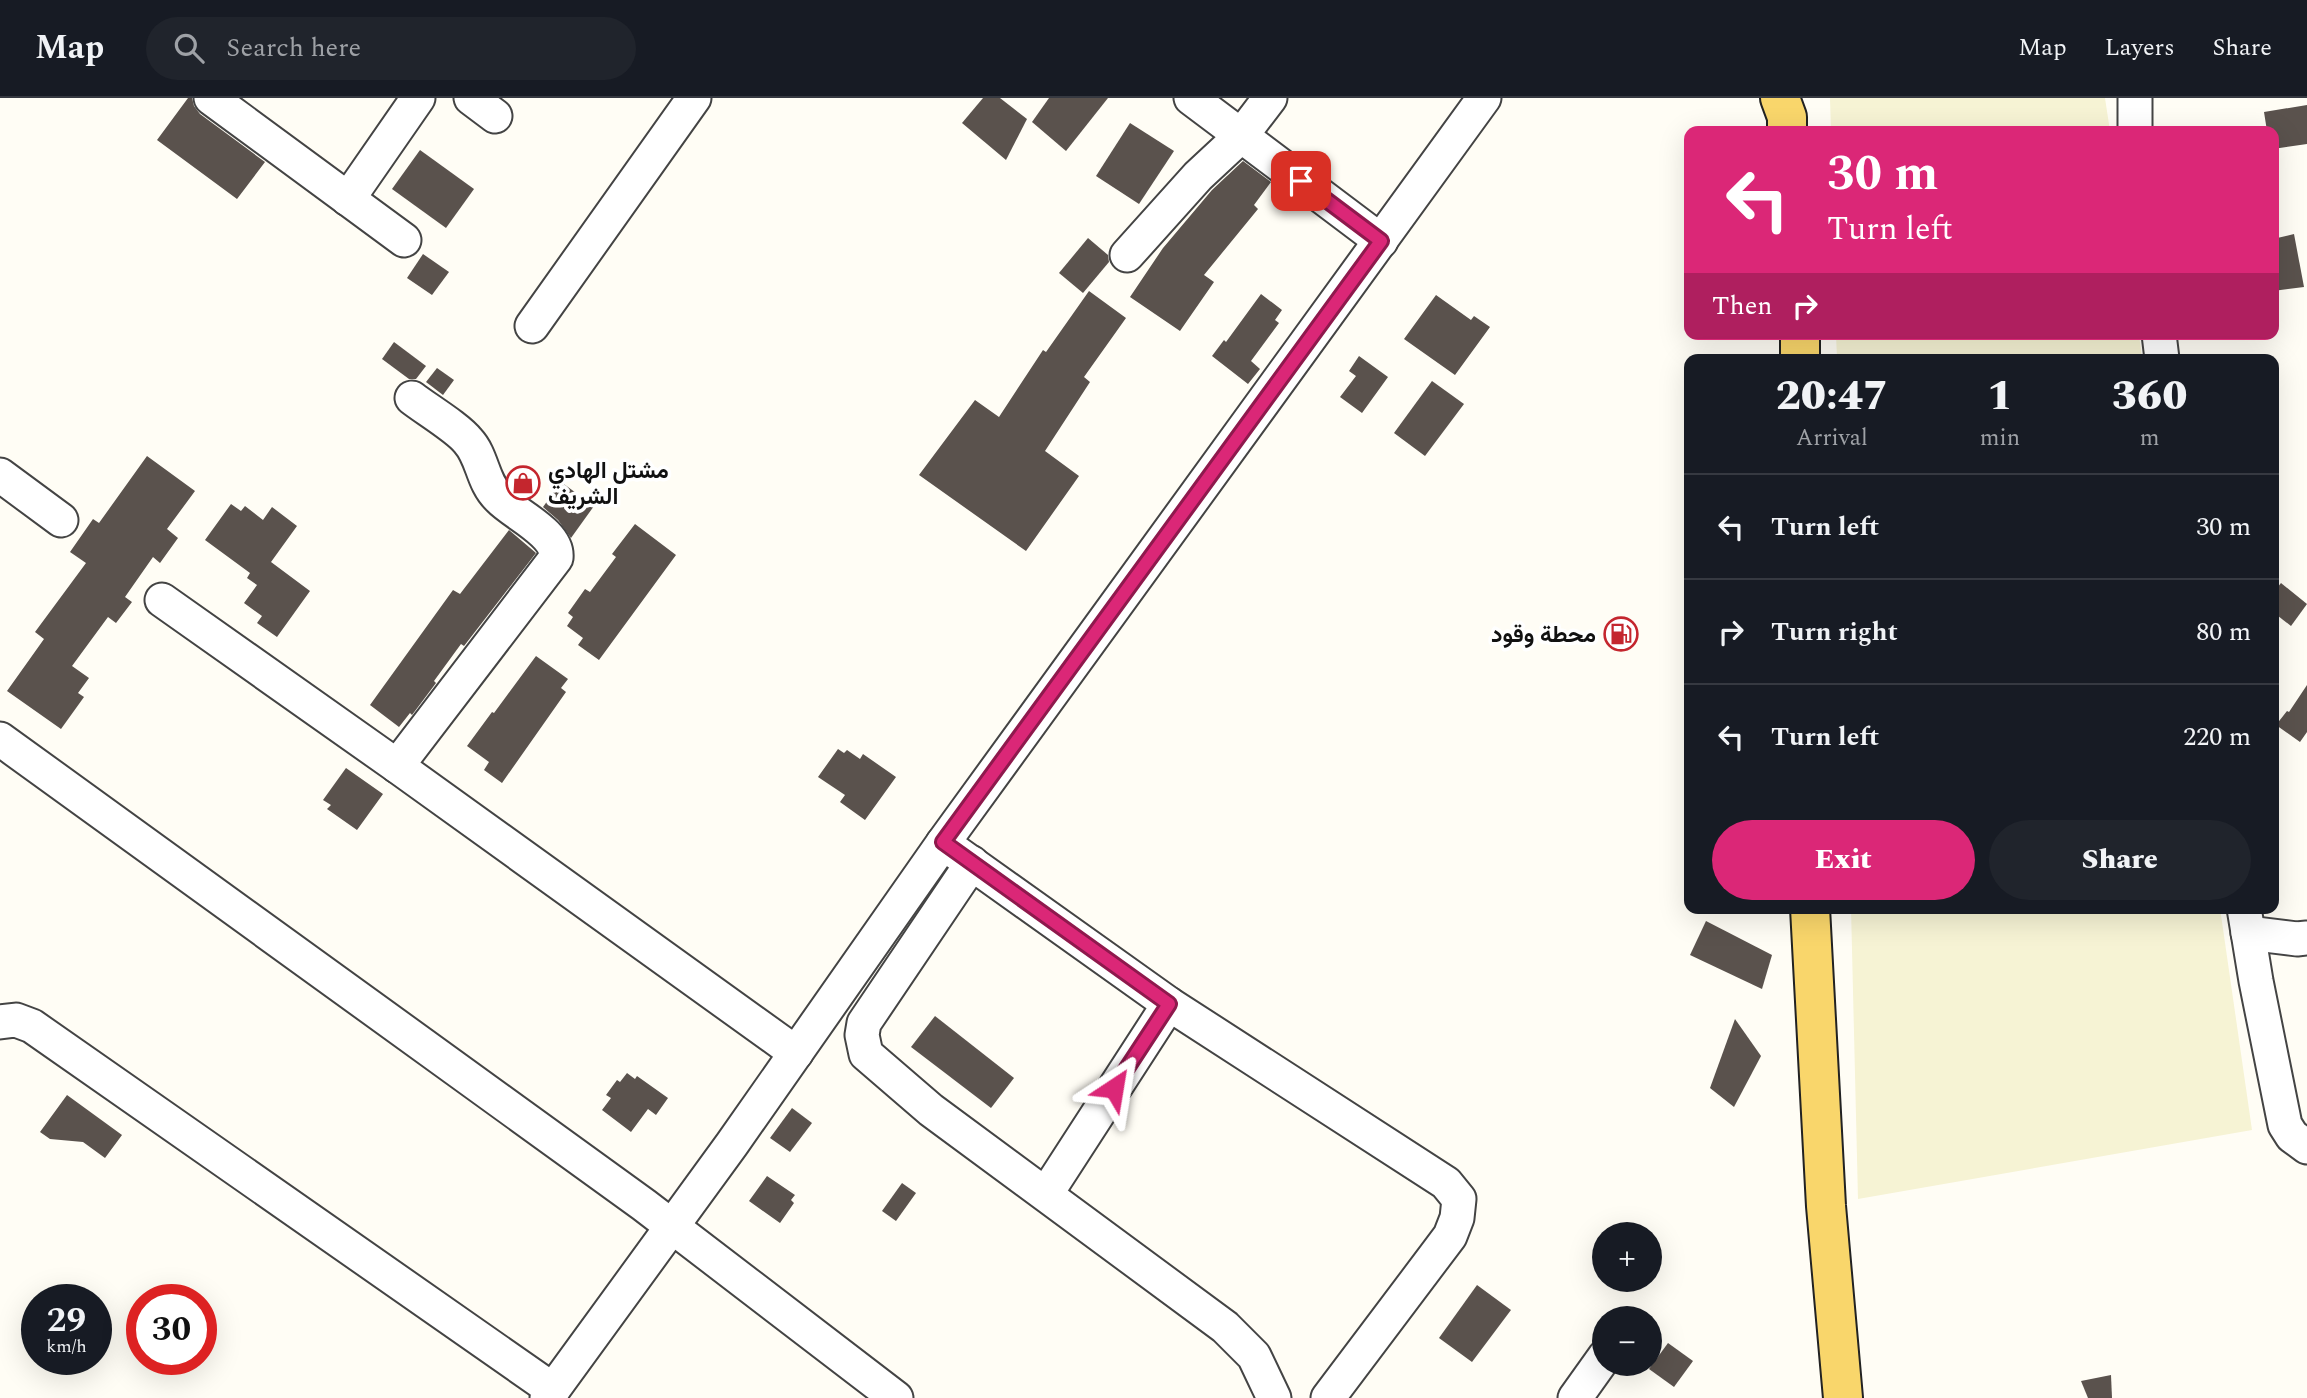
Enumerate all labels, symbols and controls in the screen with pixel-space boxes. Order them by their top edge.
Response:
search box [146,17,636,80]
text: Map [35,23,104,73]
text: Search here [226,28,361,68]
icon: search [170,29,208,67]
text: Map [2018,30,2067,66]
text: Layers [2105,30,2175,66]
text: Share [2213,30,2272,66]
text: 30 m [1827,137,1938,212]
pin [1271,151,1331,211]
icon: left [1712,154,1803,245]
icon: arrive [1282,162,1320,200]
text: Turn left [1827,205,1953,254]
text: Then [1712,286,1772,326]
icon: right [1786,287,1824,325]
text: 20:47 [1776,365,1888,428]
text: 1 [1987,365,2013,428]
text: 360 [2112,365,2187,428]
text: Arrival [1796,421,1868,456]
text: min [1980,421,2020,456]
text: m [2140,421,2159,456]
place label: مشتل الهادي الشريف [548,454,669,515]
shop icon: مشتل الهادي الشريف [504,464,542,502]
text: Turn left [1771,507,1879,547]
text: 30 m [2196,507,2251,547]
icon: left [1712,508,1750,546]
text: Turn right [1771,612,1898,652]
text: 80 m [2196,612,2251,652]
icon: right [1712,613,1750,651]
fuel station icon: محطة وقود [1602,615,1640,653]
place label: محطة وقود [1491,618,1596,653]
text: Turn left [1771,717,1879,757]
text: 220 m [2183,717,2251,757]
icon: left [1712,718,1750,756]
button: Exit [1712,820,1975,900]
button: Share [1989,820,2251,900]
position arrow [1077,1051,1151,1125]
map controls [1592,1222,1662,1376]
button: + [1592,1222,1662,1292]
speed limit sign: 30 [126,1284,217,1375]
text: 29 [47,1294,86,1347]
button: − [1592,1306,1662,1376]
text: km/h [46,1333,87,1360]

